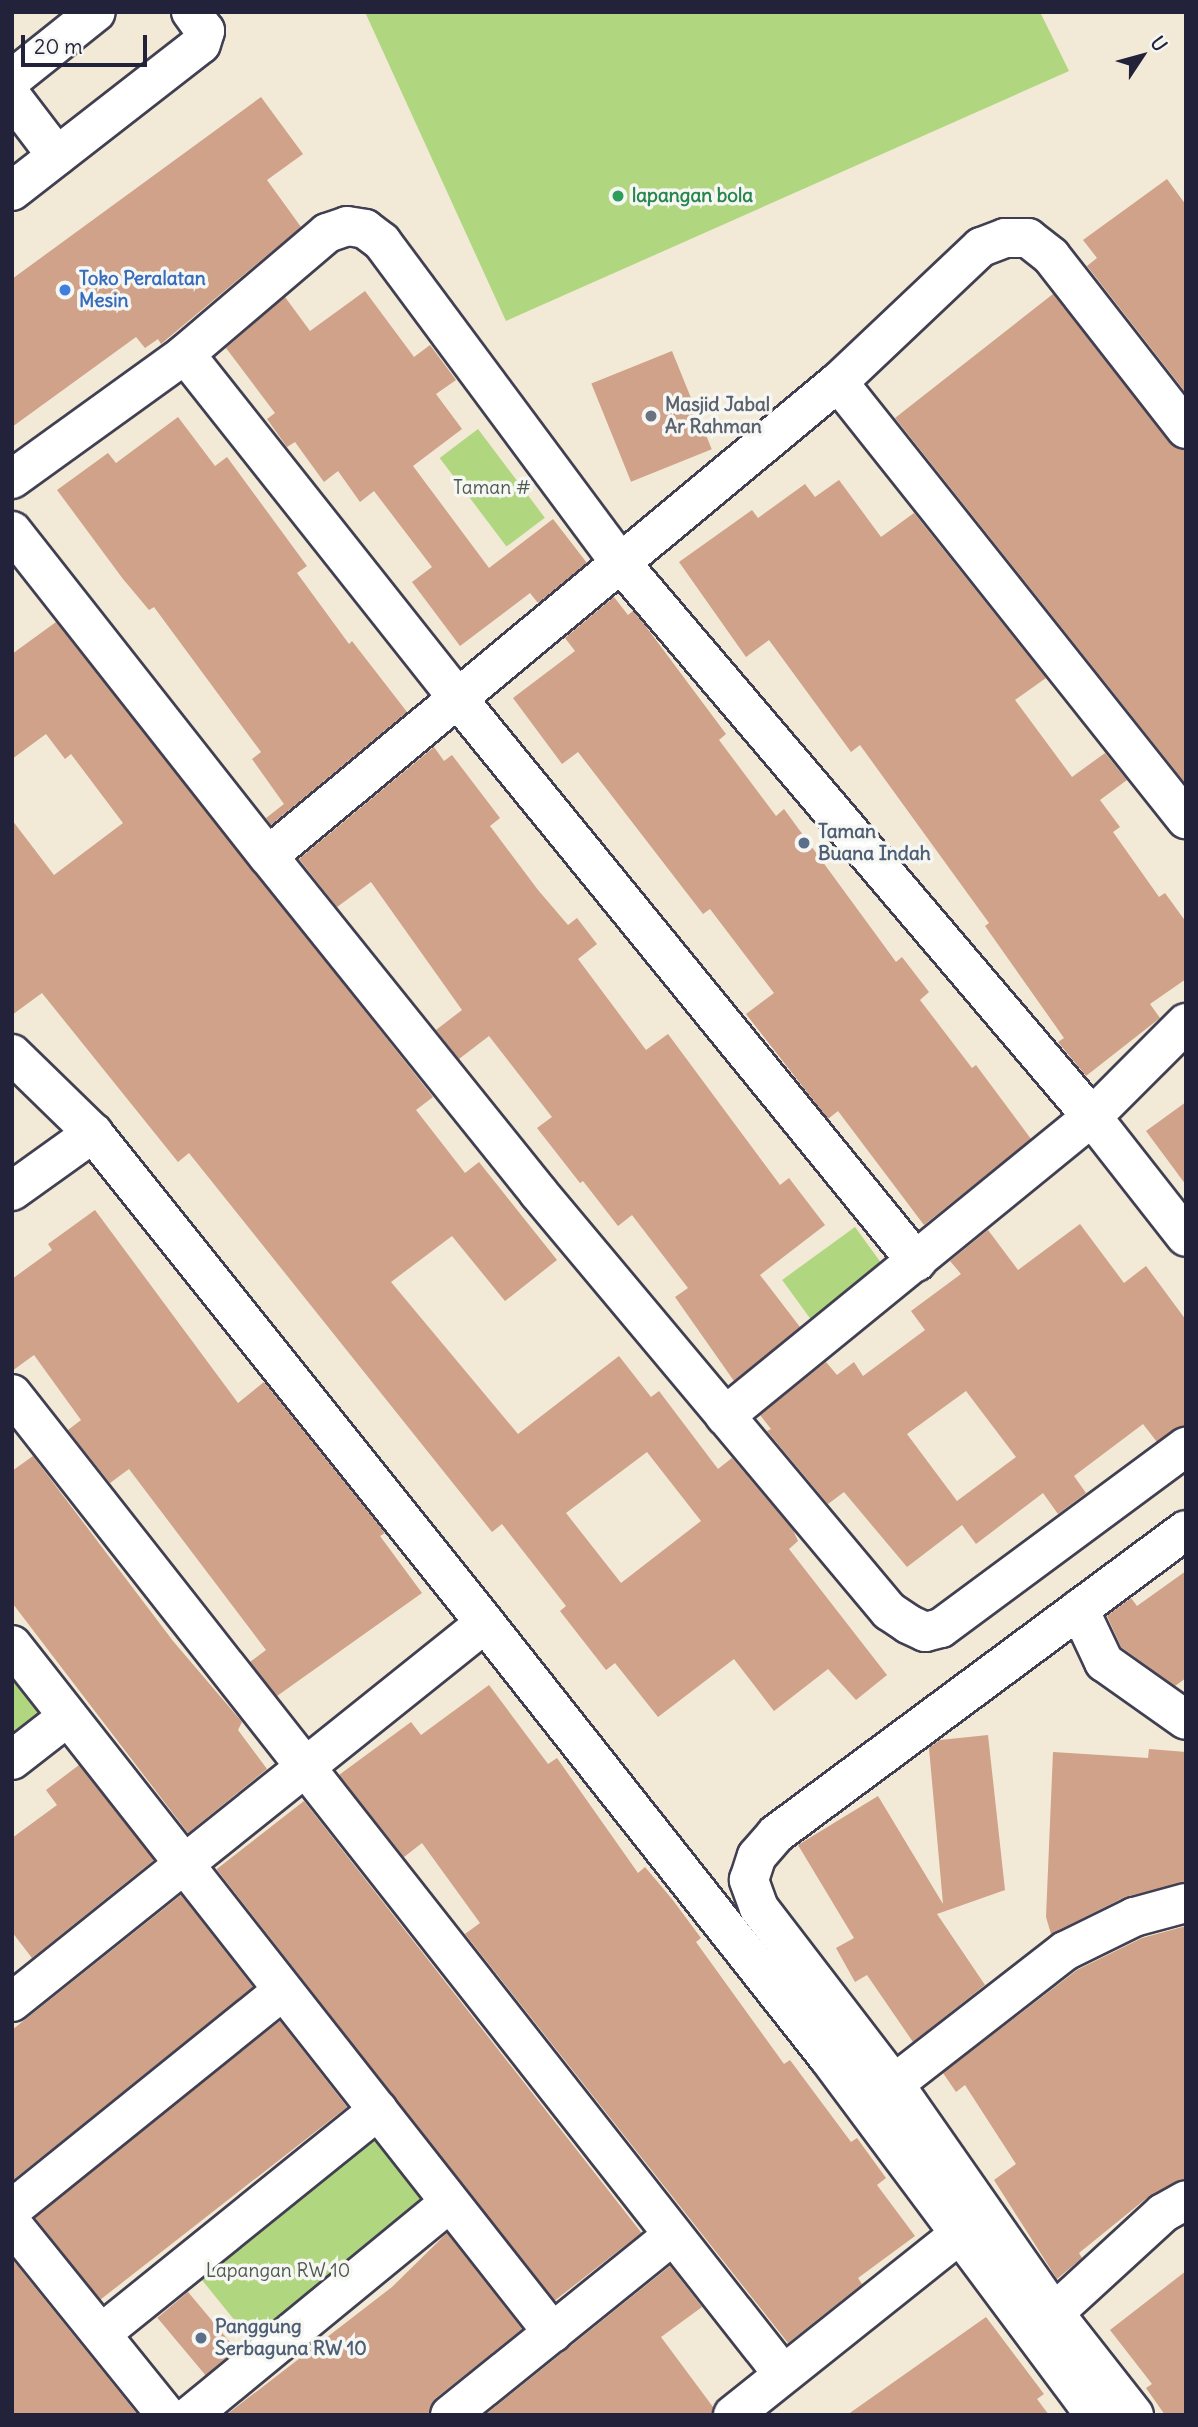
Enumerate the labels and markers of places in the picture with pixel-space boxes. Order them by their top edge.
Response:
place label: lapangan bola [632,185,753,207]
marker: lapangan bola [610,188,626,204]
place label: Toko Peralatan Mesin [79,268,206,312]
marker: Toko Peralatan Mesin [57,282,73,298]
place label: Masjid Jabal Ar Rahman [665,394,770,438]
marker: Masjid Jabal Ar Rahman [643,408,659,424]
place label: Taman Buana Indah [818,821,931,865]
marker: Taman Buana Indah [796,835,812,851]
place label: Panggung Serbaguna RW 10 [215,2316,367,2360]
marker: Panggung Serbaguna RW 10 [193,2330,209,2346]

